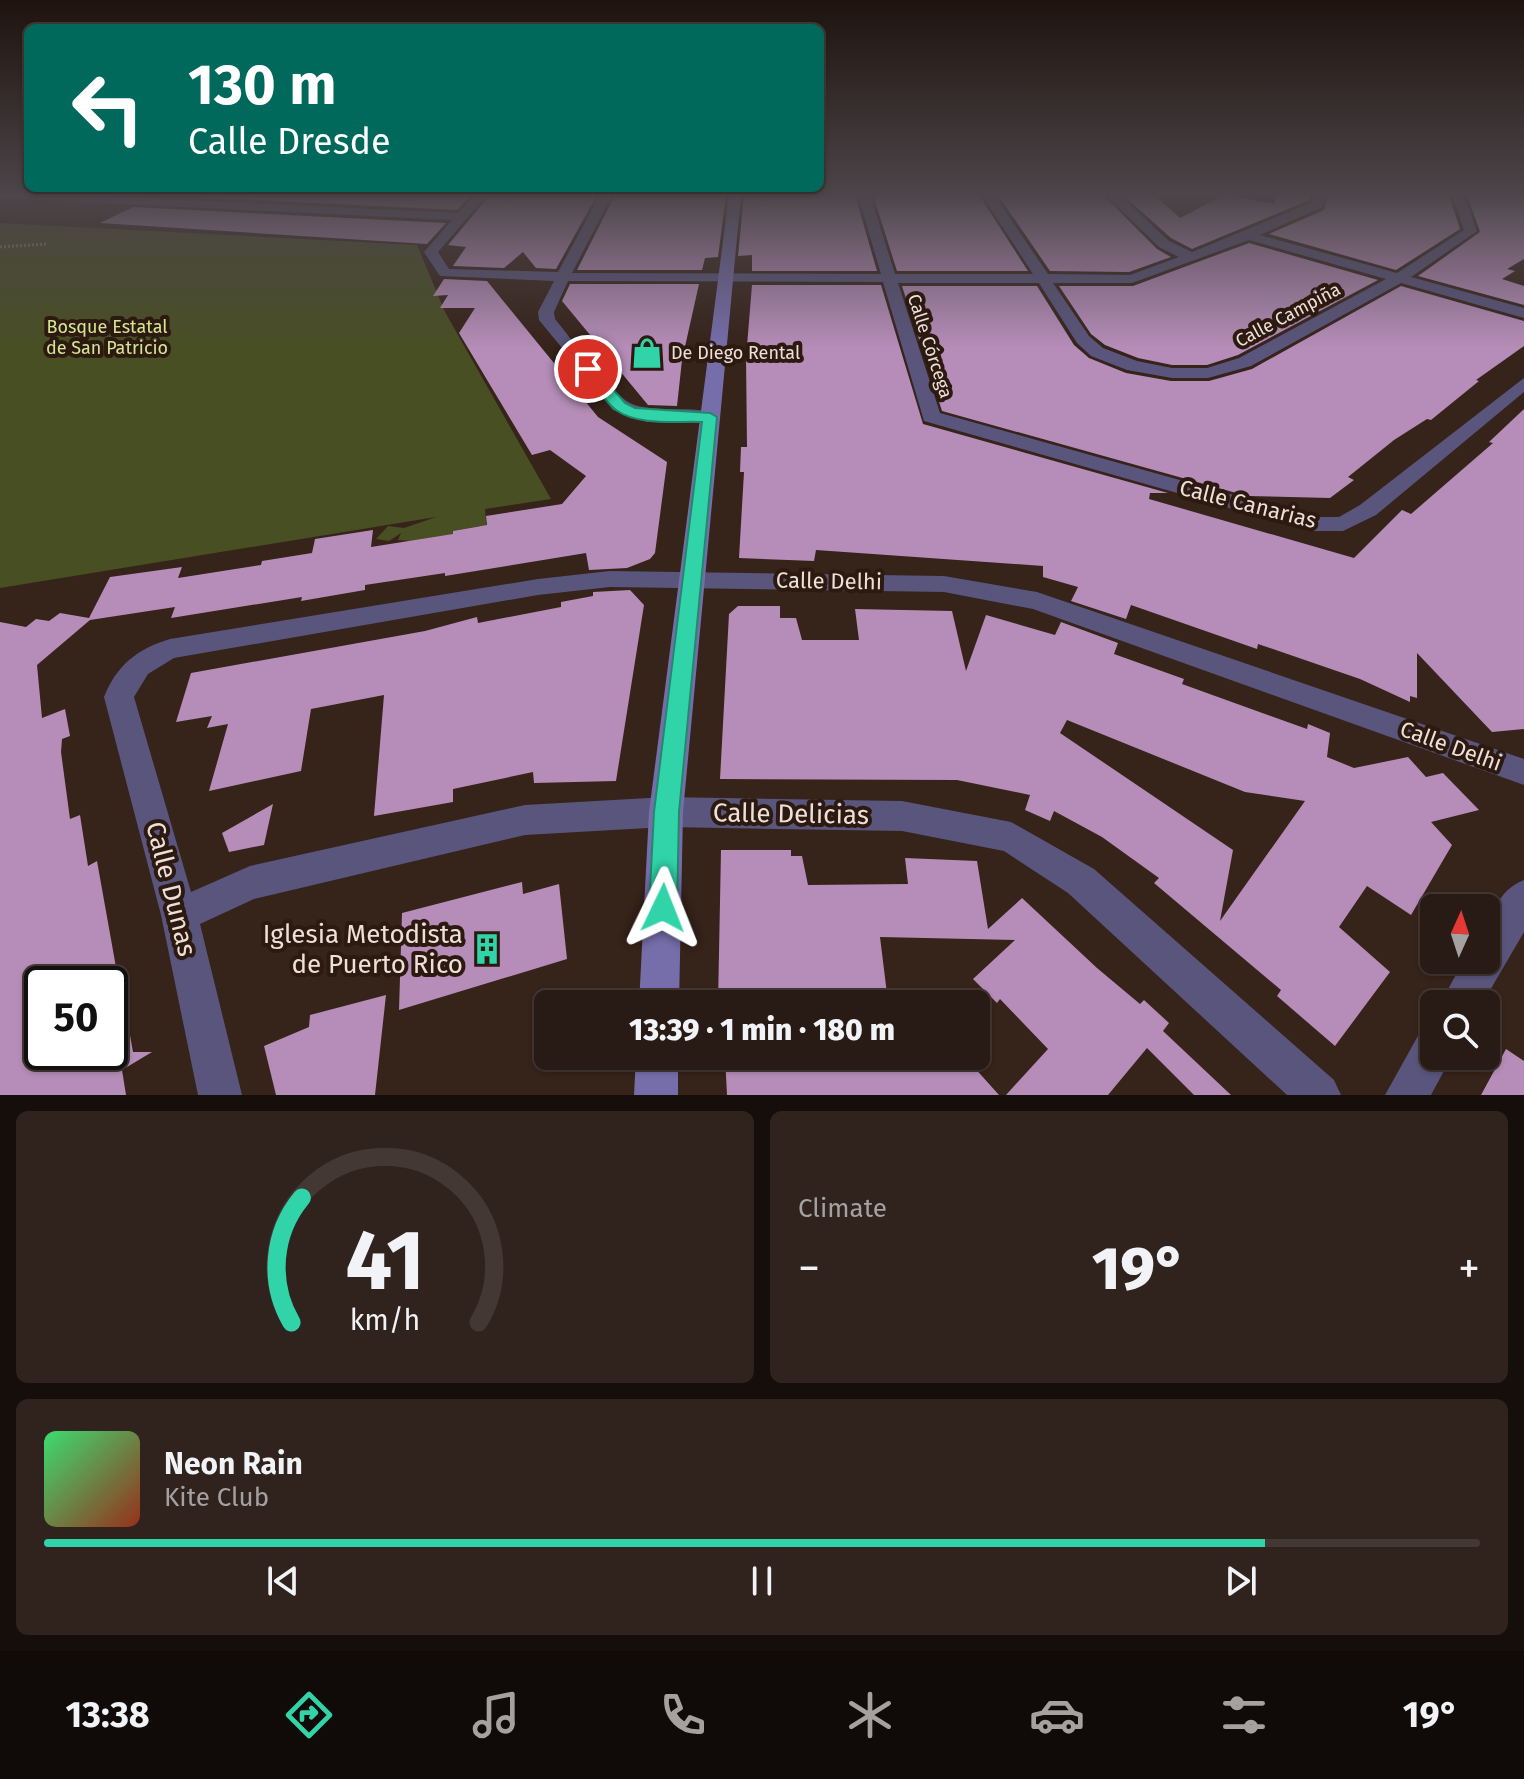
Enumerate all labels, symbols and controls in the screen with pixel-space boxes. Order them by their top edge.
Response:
text: 130 m [188,52,336,119]
icon: left [56,56,160,160]
text: Calle Dresde [188,120,391,164]
street label: Calle Campiña [1232,278,1344,352]
street label: Calle Córcega [903,291,957,401]
park label: Bosque Estatal de San Patricio [46,316,168,359]
pin [554,335,622,403]
shop icon: De Diego Rental [630,336,664,370]
place label: De Diego Rental [671,342,800,364]
icon: arrive [566,347,610,391]
street label: Calle Canarias [1177,474,1319,534]
street label: Calle Delhi [776,567,882,595]
street label: Calle Delhi [1397,715,1505,777]
street label: Calle Delicias [713,797,869,831]
street label: Calle Dunas [139,819,203,959]
position arrow [621,866,705,950]
north arrow [1420,894,1500,974]
map controls [1420,894,1500,1070]
place label: Iglesia Metodista de Puerto Rico [263,919,463,980]
building icon: Iglesia Metodista de Puerto Rico [470,932,504,966]
speed limit sign: 50 [24,966,128,1070]
button: search [1420,990,1500,1070]
text: 13:39 · 1 min · 180 m [629,1012,895,1048]
text: Climate [798,1193,887,1224]
text: 41 [345,1211,425,1311]
text: 19° [1092,1233,1186,1305]
text: − [798,1242,820,1295]
text: + [1458,1242,1480,1295]
text: km/h [350,1303,420,1338]
text: Neon Rain [164,1446,303,1482]
text: Kite Club [164,1482,269,1513]
icon: previous [261,1559,305,1603]
icon: pause [740,1559,784,1603]
icon: next [1219,1559,1263,1603]
icon: directions [281,1687,337,1743]
icon: music [468,1687,524,1743]
icon: phone [655,1687,711,1743]
icon: climate [842,1687,898,1743]
icon: car [1029,1687,1085,1743]
icon: filters [1216,1687,1272,1743]
text: 13:38 [66,1693,150,1737]
text: 19° [1403,1693,1458,1737]

